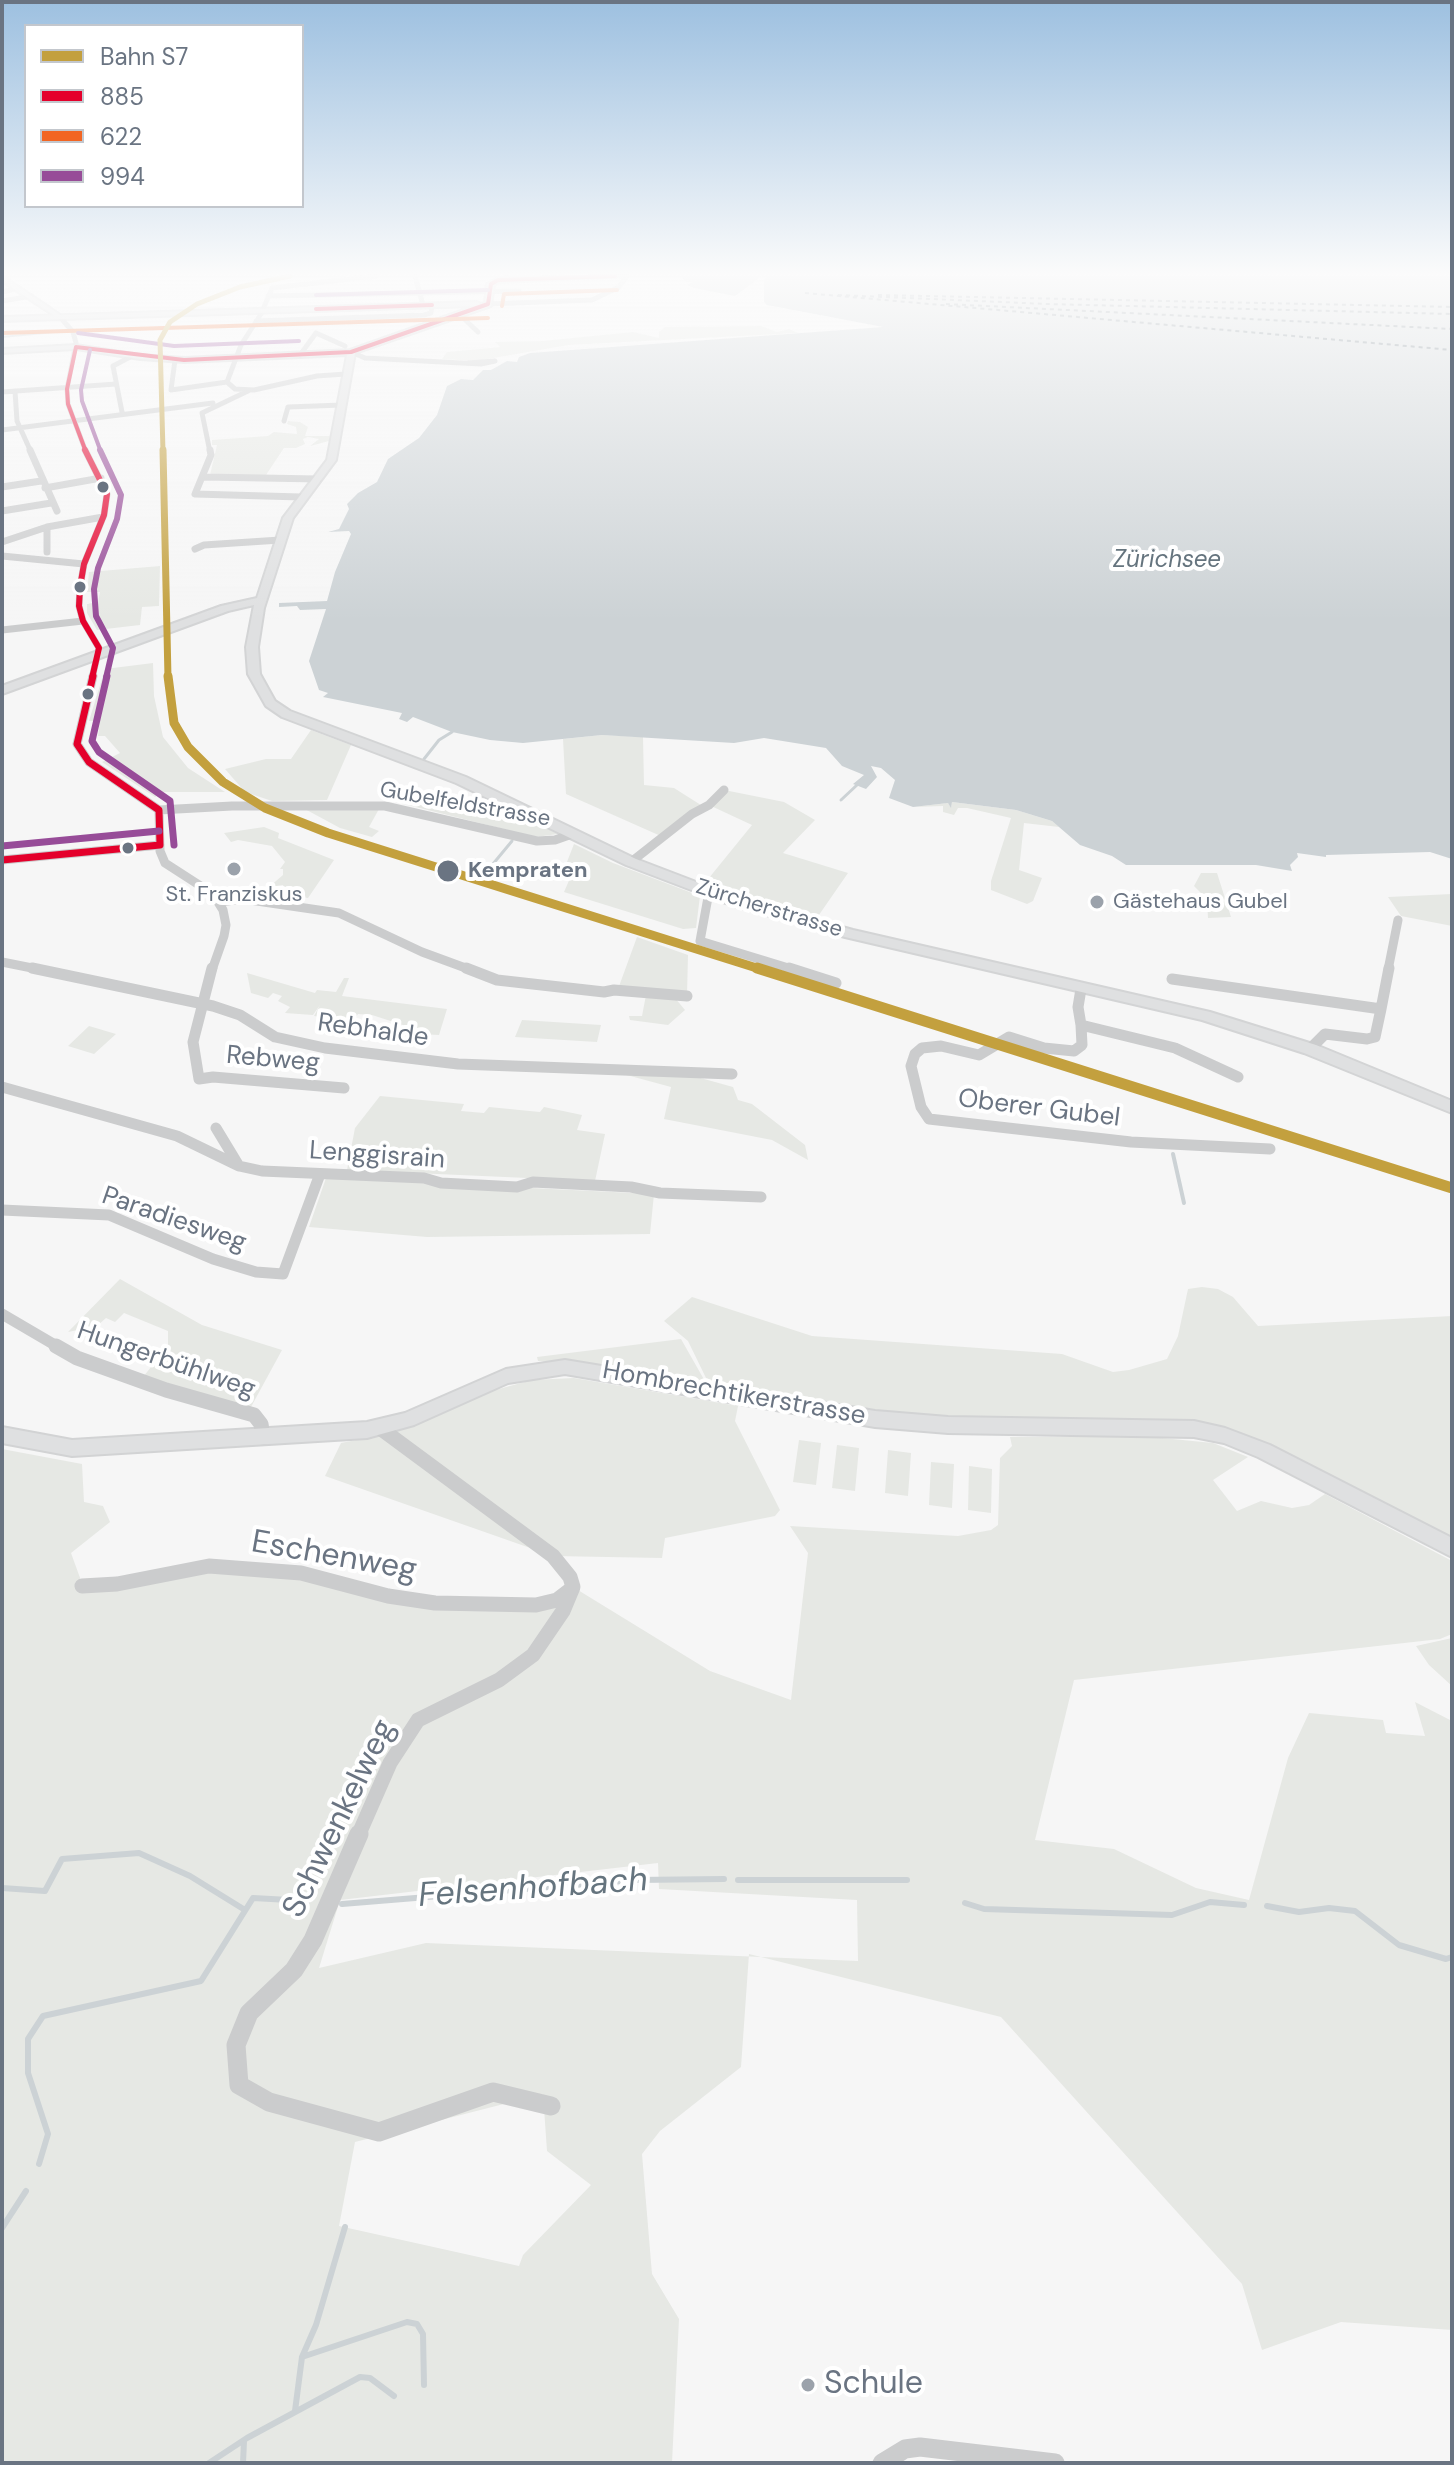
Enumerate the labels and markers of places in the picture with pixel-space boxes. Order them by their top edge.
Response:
unlabelled marker [95,479,111,495]
unlabelled marker [72,579,88,595]
unlabelled marker [80,686,96,702]
unlabelled marker [120,840,136,856]
marker: Kempraten [435,858,461,884]
place label: Kempraten [468,858,588,884]
marker: St. Franziskus [225,860,243,878]
place label: St. Franziskus [165,882,303,908]
place label: Gästehaus Gubel [1113,889,1288,915]
marker: Gästehaus Gubel [1088,893,1106,911]
place label: Schule [824,2366,923,2404]
marker: Schule [799,2376,817,2394]

